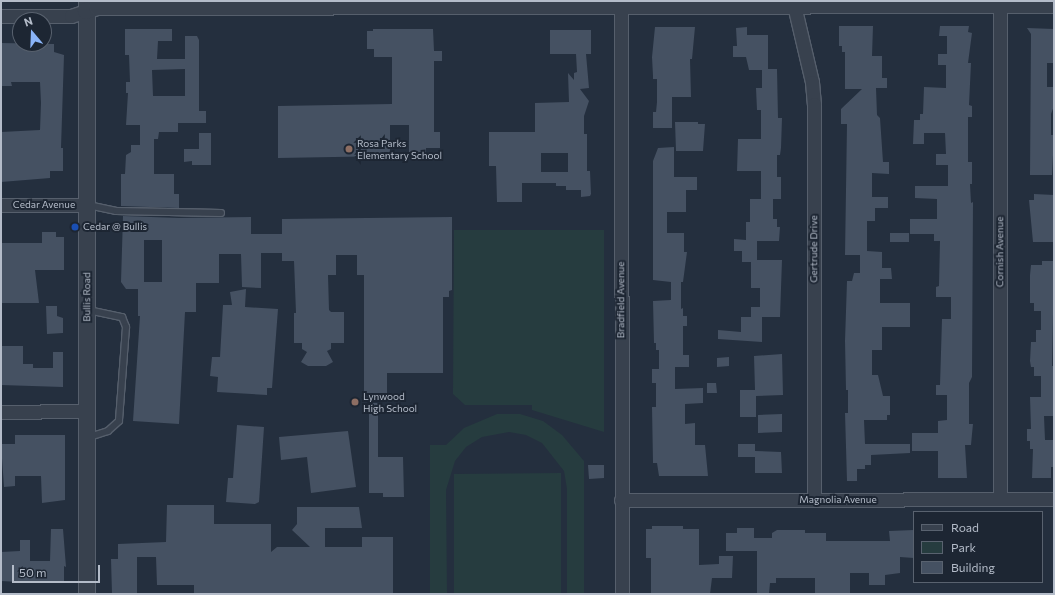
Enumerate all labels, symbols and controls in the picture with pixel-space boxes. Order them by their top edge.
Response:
north arrow [12,12,52,52]
text: N [22,14,34,29]
place label: Rosa Parks Elementary School [357,137,442,160]
marker: Rosa Parks Elementary School [344,144,354,154]
street label: Cedar Avenue [13,199,75,211]
street label: Gertrude Drive [808,215,820,283]
street label: Cornish Avenue [994,217,1006,287]
place label: Cedar @ Bullis [83,221,147,233]
marker: Cedar @ Bullis [70,222,80,232]
street label: Bradfield Avenue [615,262,627,338]
street label: Bullis Road [81,272,93,322]
place label: Lynwood High School [363,390,417,414]
marker: Lynwood High School [350,397,360,407]
street label: Magnolia Avenue [799,494,877,506]
legend [913,511,1043,583]
text: Road [951,520,979,534]
text: Park [951,540,976,554]
scale bar [14,557,102,583]
text: Building [951,560,995,574]
text: 50 m [19,565,47,579]

